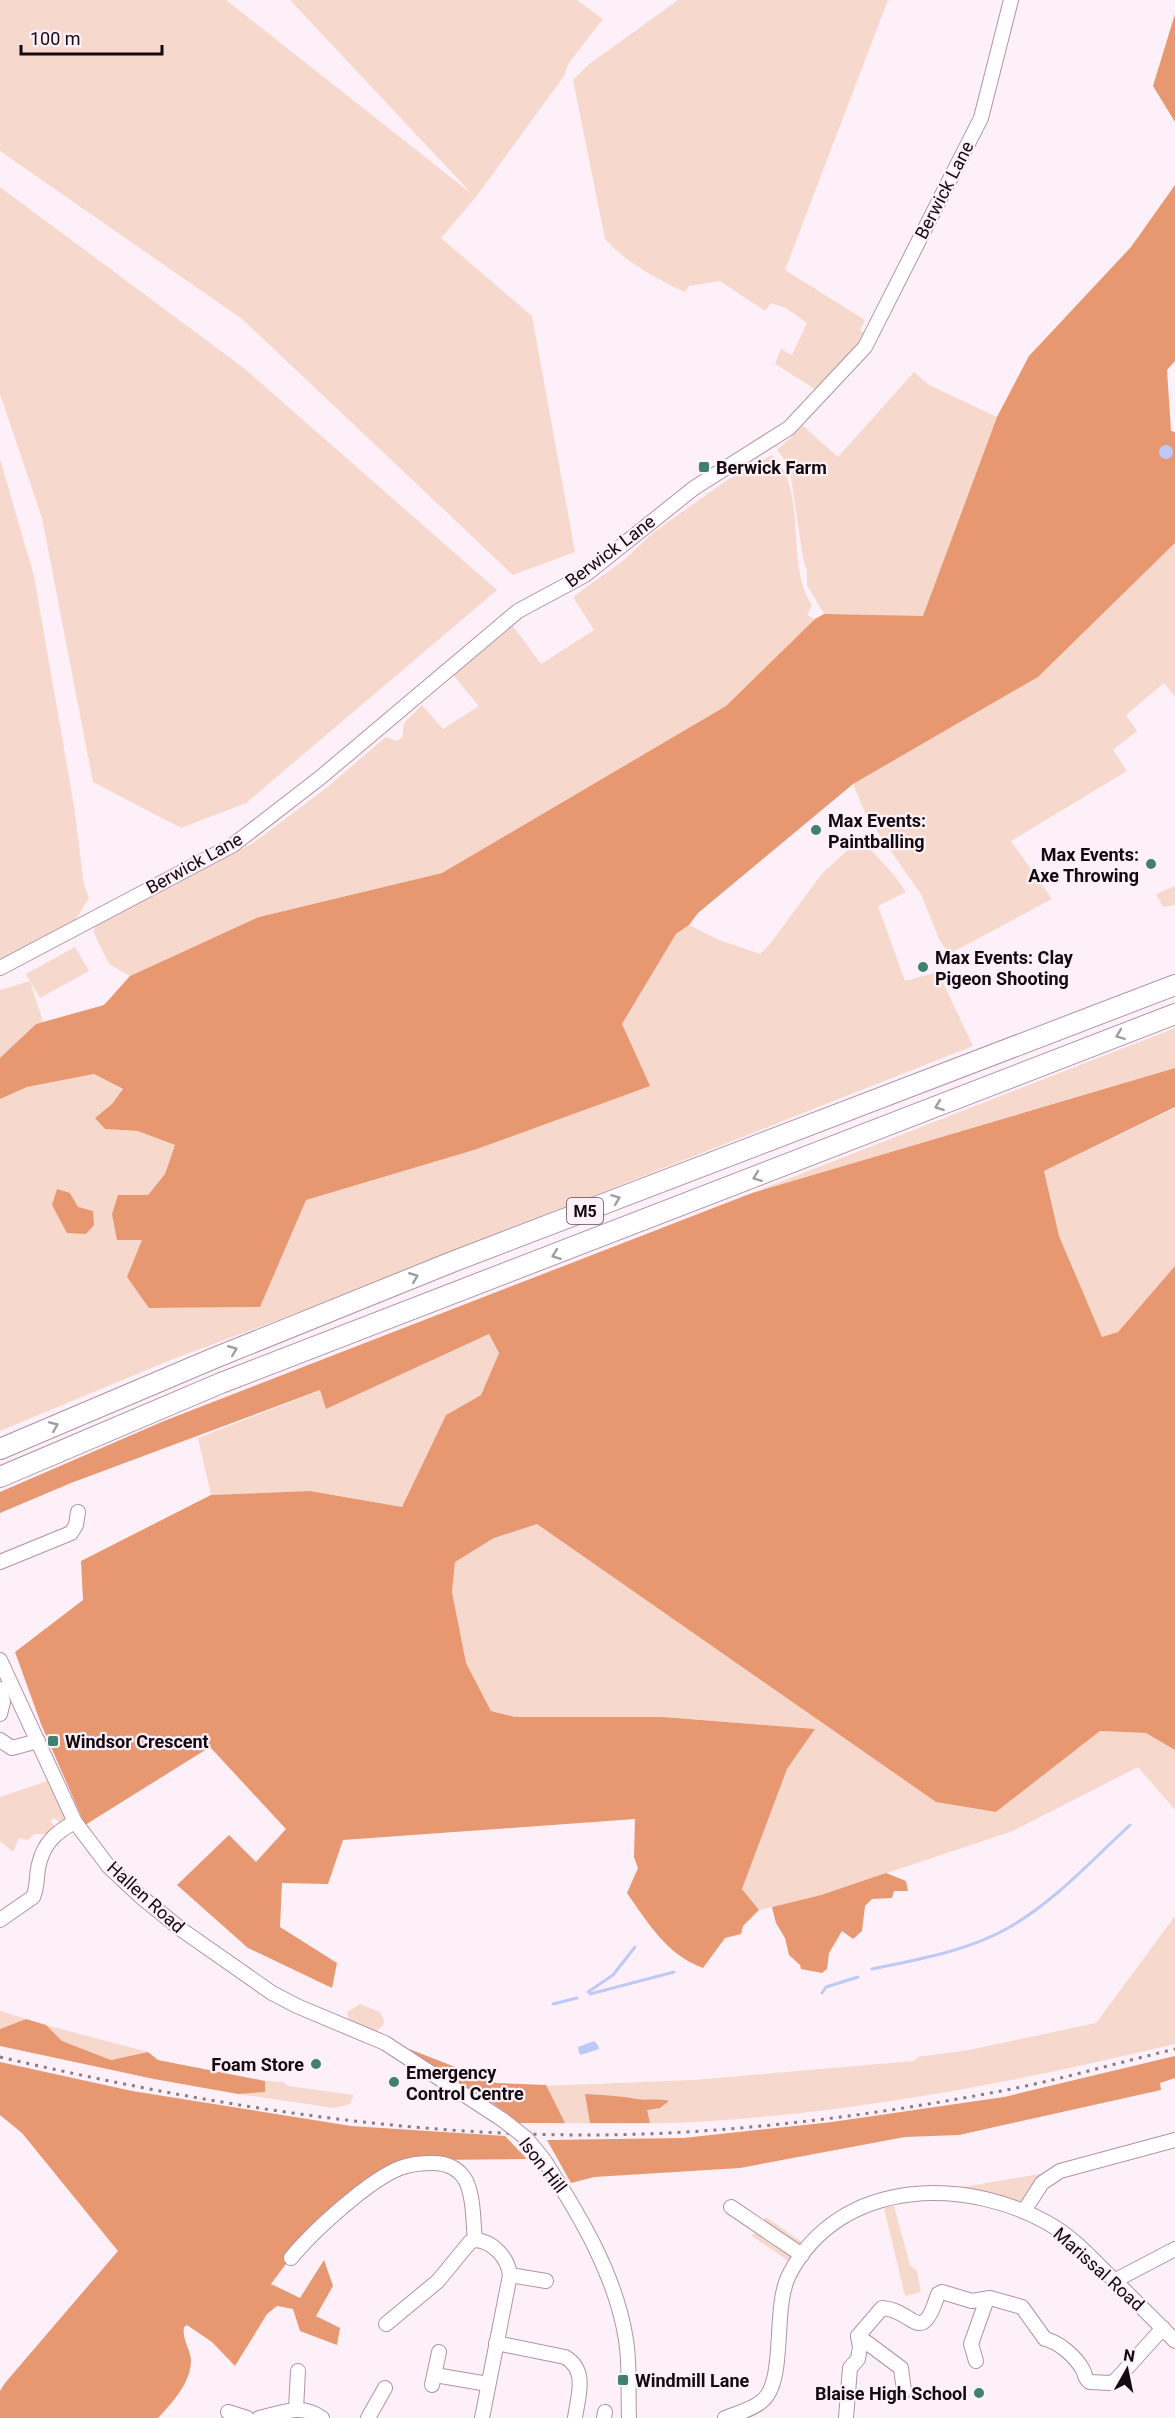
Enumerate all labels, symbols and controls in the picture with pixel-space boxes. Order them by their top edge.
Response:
scale bar [21,18,162,56]
text: 100 m [30,28,81,49]
street label: Berwick Lane [910,138,978,242]
place label: Berwick Farm [716,457,827,478]
marker: Berwick Farm [697,460,711,474]
street label: Berwick Lane [561,510,659,592]
place label: Max Events: Paintballing [828,810,926,852]
marker: Max Events: Paintballing [809,823,823,837]
street label: Berwick Lane [142,828,246,898]
place label: Max Events: Axe Throwing [1028,844,1139,886]
marker: Max Events: Axe Throwing [1144,857,1158,871]
place label: Max Events: Clay Pigeon Shooting [935,947,1074,989]
marker: Max Events: Clay Pigeon Shooting [916,960,930,974]
one-way arrow [1116,1028,1127,1040]
one-way arrow [934,1099,945,1111]
one-way arrow [752,1170,763,1182]
one-way arrow [609,1194,620,1206]
road number: M5 [567,1198,603,1224]
one-way arrow [551,1248,562,1260]
one-way arrow [408,1272,419,1284]
one-way arrow [227,1345,238,1357]
one-way arrow [47,1421,58,1433]
place label: Windsor Crescent [65,1731,209,1752]
marker: Windsor Crescent [46,1734,60,1748]
street label: Hallen Road [103,1857,189,1937]
place label: Foam Store [211,2054,304,2075]
marker: Foam Store [309,2057,323,2071]
place label: Emergency Control Centre [406,2062,524,2104]
marker: Emergency Control Centre [387,2075,401,2089]
street label: Ison Hill [515,2133,571,2197]
street label: Marissal Road [1049,2223,1149,2315]
north arrow [1097,2340,1157,2400]
text: N [1122,2345,1136,2366]
place label: Windmill Lane [635,2370,750,2391]
marker: Windmill Lane [616,2373,630,2387]
place label: Blaise High School [815,2383,967,2404]
marker: Blaise High School [972,2386,986,2400]

